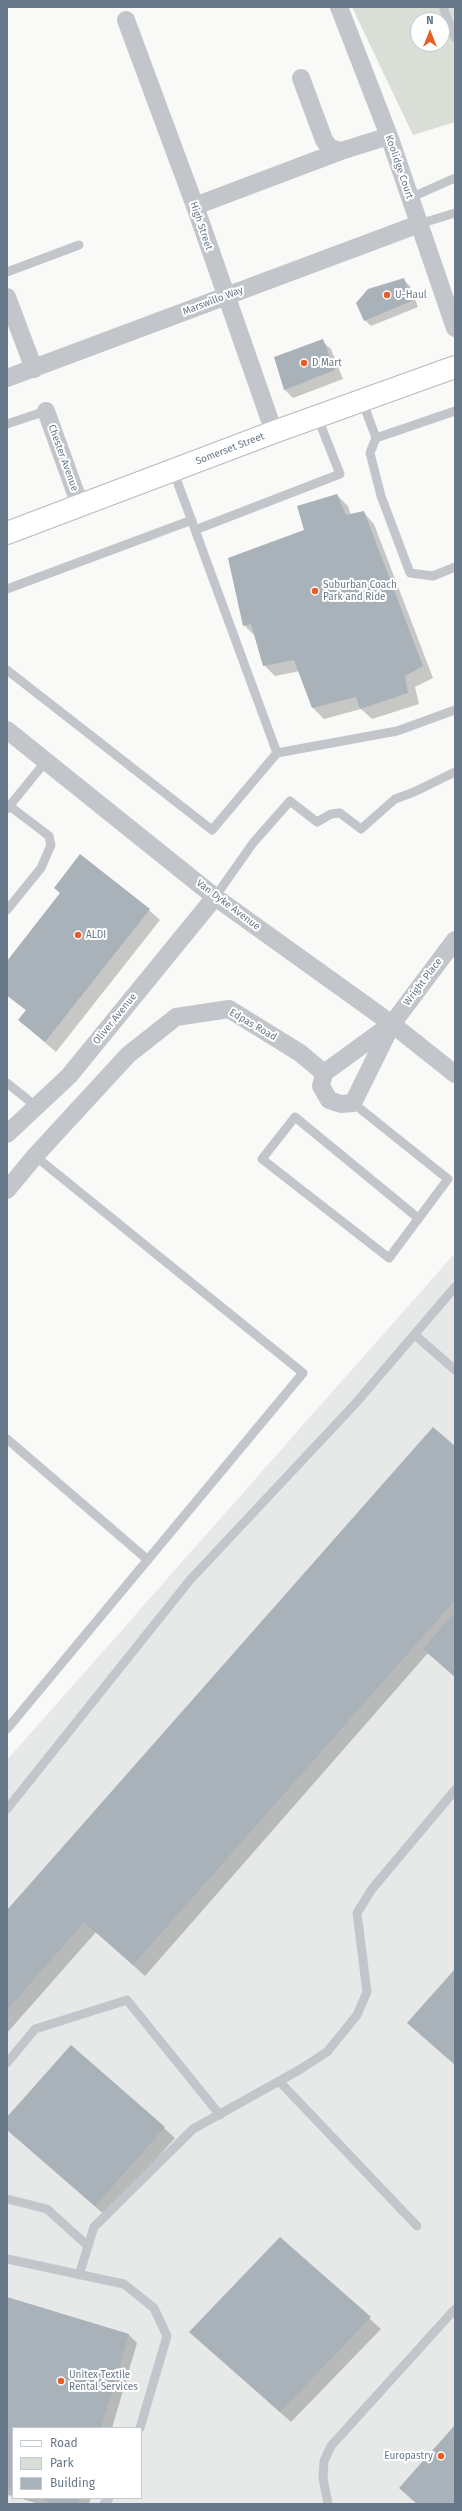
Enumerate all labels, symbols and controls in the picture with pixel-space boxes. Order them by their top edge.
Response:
north arrow [410,12,450,52]
text: N [426,14,434,27]
street label: Koolidge Court [382,133,416,201]
street label: High Street [187,200,215,252]
street label: Marswillo Way [181,284,245,318]
place label: U-Haul [395,289,427,301]
marker: U-Haul [382,290,392,300]
place label: D Mart [312,357,342,369]
marker: D Mart [299,358,309,368]
street label: Chester Avenue [45,423,81,493]
street label: Somerset Street [194,430,266,468]
place label: Suburban Coach Park and Ride [323,579,397,602]
marker: Suburban Coach Park and Ride [310,586,320,596]
street label: Van Dyke Avenue [194,877,262,933]
place label: ALDI [86,929,106,941]
marker: ALDI [73,930,83,940]
street label: Wright Place [401,956,445,1008]
street label: Oliver Avenue [91,991,139,1047]
street label: Edpas Road [227,1007,279,1043]
place label: Unitex Textile Rental Services [69,2369,138,2392]
marker: Unitex Textile Rental Services [56,2376,66,2386]
legend [12,2427,142,2499]
text: Road [50,2436,78,2450]
place label: Europastry [384,2450,433,2462]
marker: Europastry [436,2451,446,2461]
text: Park [50,2456,74,2470]
text: Building [50,2476,95,2490]

